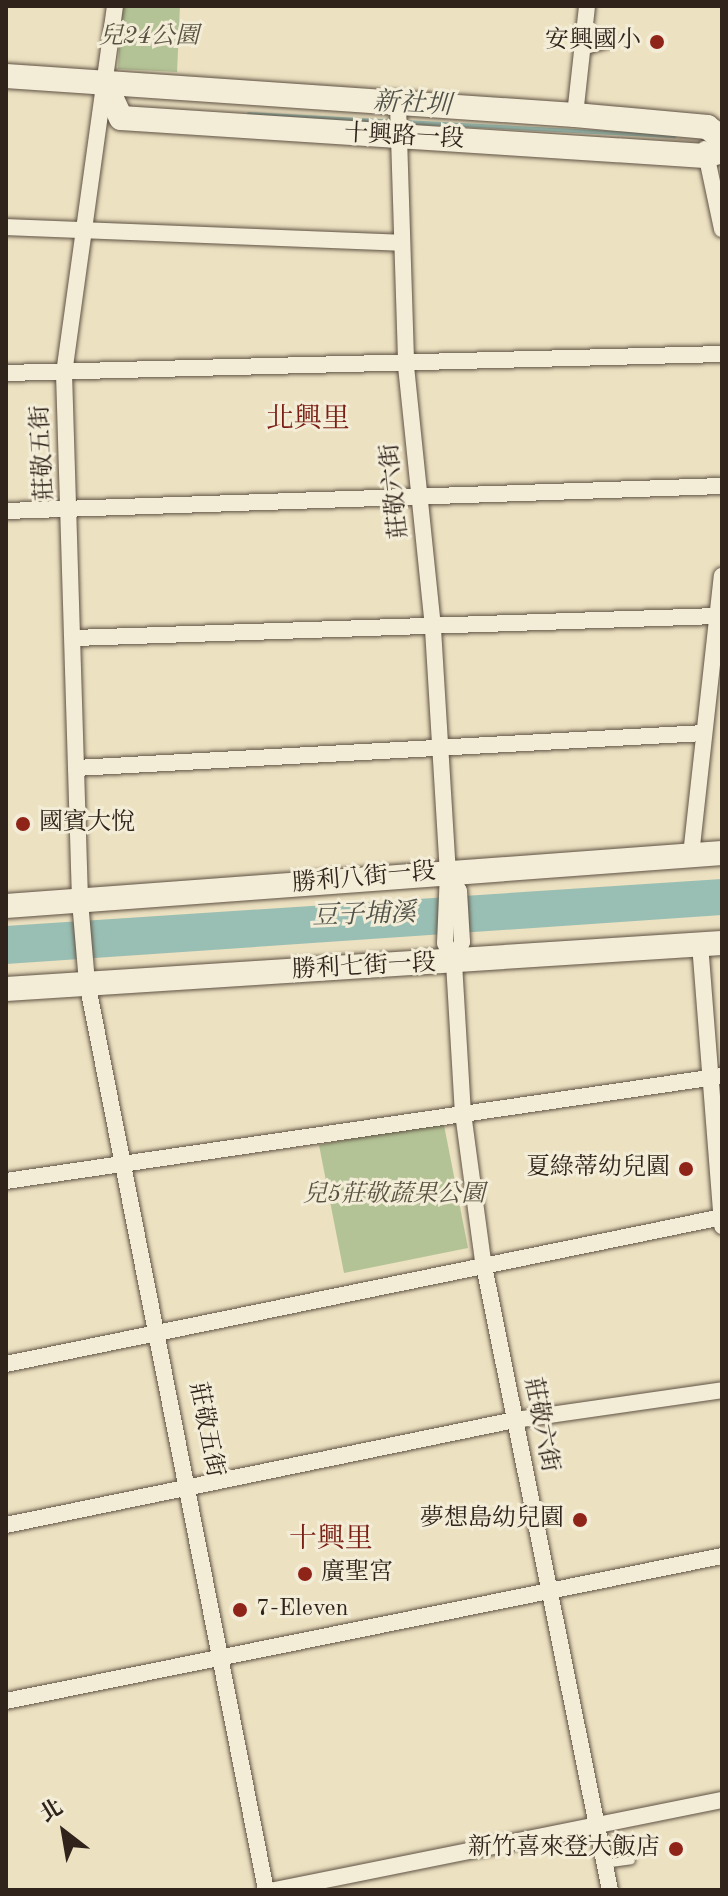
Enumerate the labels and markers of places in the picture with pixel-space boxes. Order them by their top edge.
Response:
place label: 安興國小 [545,28,641,56]
marker: 安興國小 [648,33,666,51]
place label: 國賓大悅 [39,810,135,838]
marker: 國賓大悅 [14,815,32,833]
place label: 夏綠蒂幼兒園 [526,1155,670,1183]
marker: 夏綠蒂幼兒園 [677,1160,695,1178]
place label: 夢想島幼兒園 [420,1506,564,1534]
marker: 夢想島幼兒園 [571,1511,589,1529]
place label: 廣聖宮 [321,1560,393,1588]
marker: 廣聖宮 [296,1565,314,1583]
place label: 7-Eleven [256,1596,348,1624]
marker: 7-Eleven [231,1601,249,1619]
place label: 新竹喜來登大飯店 [468,1835,660,1863]
marker: 新竹喜來登大飯店 [667,1840,685,1858]

